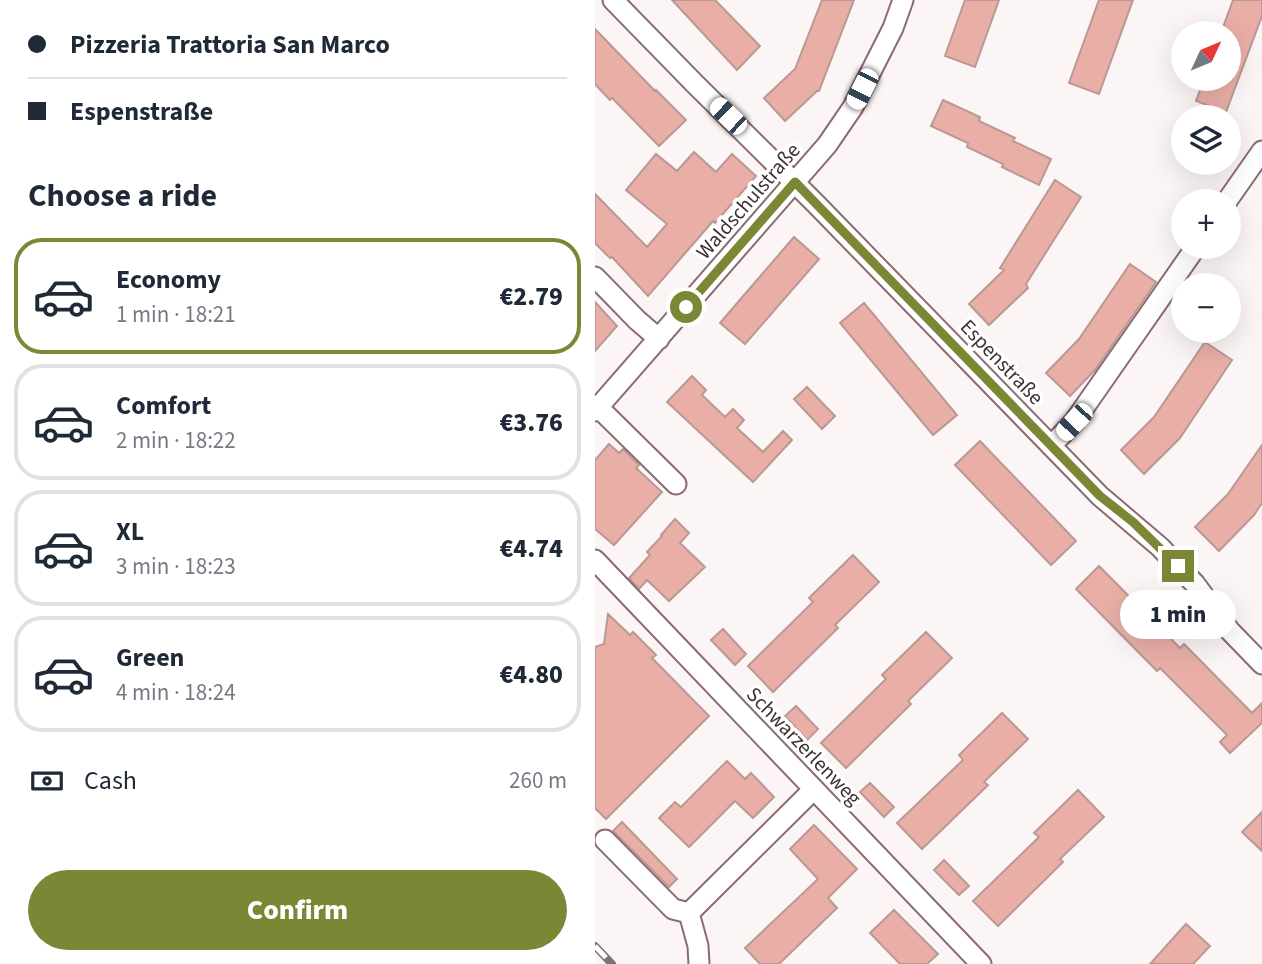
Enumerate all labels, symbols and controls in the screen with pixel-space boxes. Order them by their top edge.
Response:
north arrow [1171,21,1241,91]
map controls [1171,21,1241,343]
text: Pizzeria Trattoria San Marco [70,26,390,63]
car [844,66,881,112]
text: Espenstraße [70,93,213,130]
car [706,94,751,138]
button: layers [1171,105,1241,175]
street label: Waldschulstraße [689,136,807,266]
text: Choose a ride [28,173,217,219]
button: + [1171,189,1241,259]
text: Economy [116,261,221,298]
icon: car [32,265,95,328]
button: − [1171,273,1241,343]
text: €2.79 [499,278,563,315]
route start [670,291,702,323]
text: 1 min · 18:21 [116,298,236,331]
street label: Espenstraße [953,312,1051,412]
text: Comfort [116,387,211,424]
icon: car [32,391,95,454]
car [1052,399,1097,445]
text: €3.76 [499,404,563,441]
text: 2 min · 18:22 [116,424,236,457]
text: XL [116,513,144,550]
icon: car [32,517,95,580]
text: €4.74 [499,530,563,567]
text: 3 min · 18:23 [116,550,236,583]
route end [1162,550,1194,582]
callout: 1 min [1120,590,1236,640]
text: 1 min [1150,598,1206,631]
text: Green [116,639,184,676]
icon: car [32,643,95,706]
text: €4.80 [499,656,563,693]
text: 4 min · 18:24 [116,676,236,709]
street label: Schwarzerlenweg [740,680,869,812]
icon: cash [28,762,66,800]
text: Cash [84,762,137,799]
text: 260 m [509,764,567,797]
button: Confirm [28,870,567,950]

